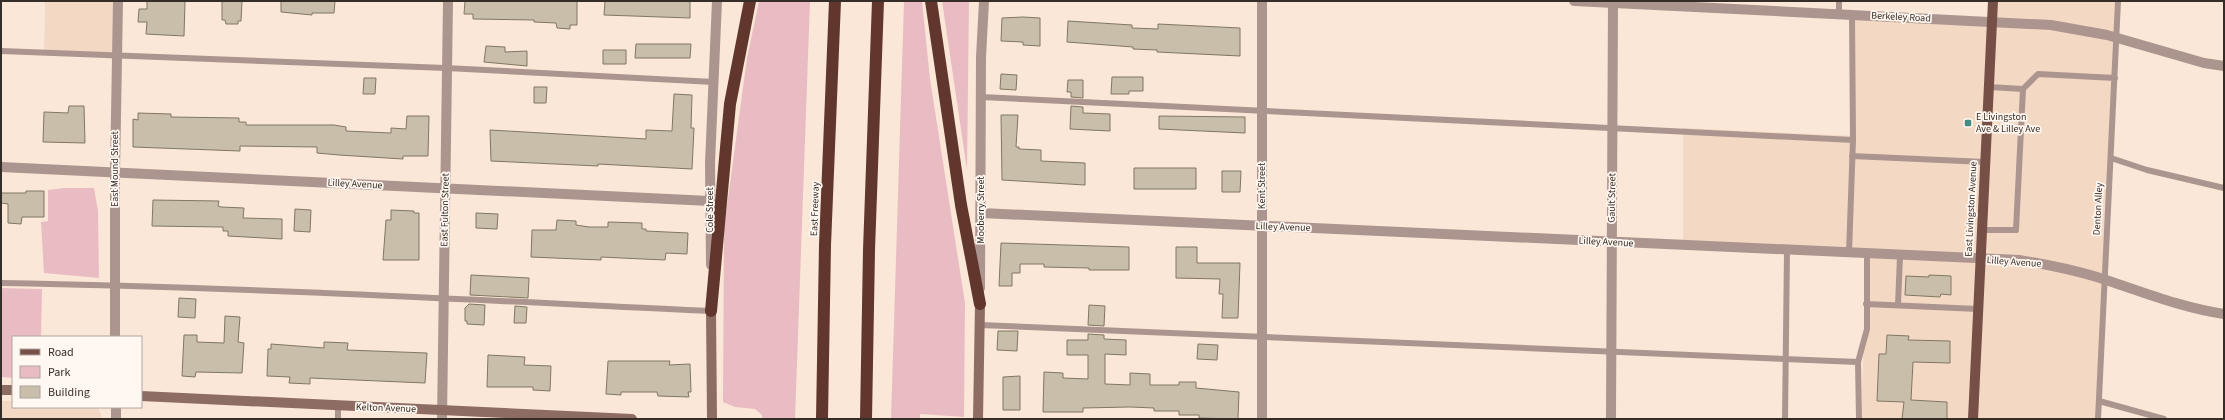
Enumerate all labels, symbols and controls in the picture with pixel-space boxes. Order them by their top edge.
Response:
street label: Berkeley Road [1871,8,1931,26]
place label: E Livingston Ave & Lilley Ave [1976,110,2040,136]
marker: E Livingston Ave & Lilley Ave [1963,118,1973,128]
street label: East Mound Street [108,130,122,207]
street label: East Livingston Avenue [1962,161,1980,257]
street label: Kent Street [1255,162,1269,209]
street label: East Fulton Street [437,172,453,247]
street label: Gault Street [1605,172,1619,223]
street label: Lilley Avenue [327,176,383,192]
street label: Mooberry Street [974,176,988,244]
street label: East Freeway [807,181,823,237]
street label: Denton Alley [2090,182,2106,236]
street label: Cole Street [703,187,717,233]
street label: Lilley Avenue [1255,219,1311,235]
street label: Lilley Avenue [1578,234,1634,250]
street label: Lilley Avenue [1986,253,2042,271]
legend [12,336,142,408]
text: Road [48,344,74,361]
text: Park [48,364,70,381]
text: Building [48,384,90,401]
street label: Kelton Avenue [356,400,416,416]

